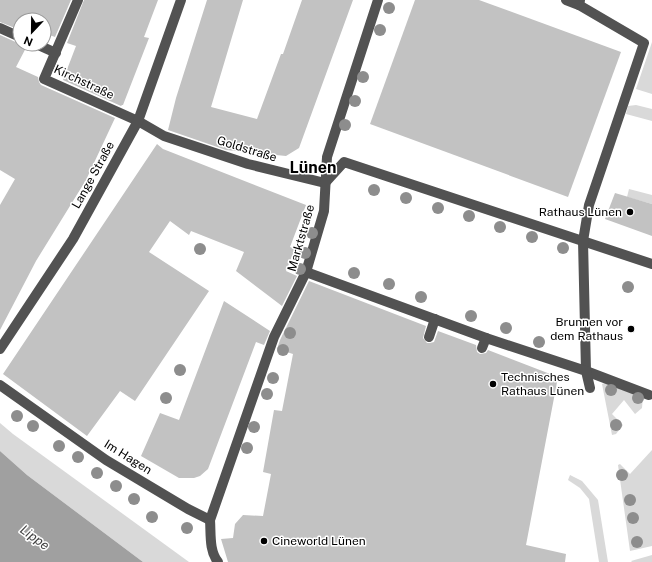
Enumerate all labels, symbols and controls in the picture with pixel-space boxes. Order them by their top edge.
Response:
north arrow [12,12,52,52]
text: N [22,34,34,48]
street label: Kirchstraße [52,62,116,102]
street label: Goldstraße [215,133,279,165]
street label: Lange Straße [69,139,117,211]
district label: Lünen [289,158,337,177]
street label: Marktstraße [285,203,317,273]
place label: Rathaus Lünen [539,205,622,219]
marker: Rathaus Lünen [625,207,635,217]
place label: Brunnen vor dem Rathaus [550,315,623,343]
marker: Brunnen vor dem Rathaus [626,324,636,334]
place label: Technisches Rathaus Lünen [501,370,584,398]
marker: Technisches Rathaus Lünen [488,379,498,389]
street label: Im Hagen [102,437,154,477]
water label: Lippe [17,522,52,553]
place label: Cineworld Lünen [272,534,366,548]
marker: Cineworld Lünen [259,536,269,546]

